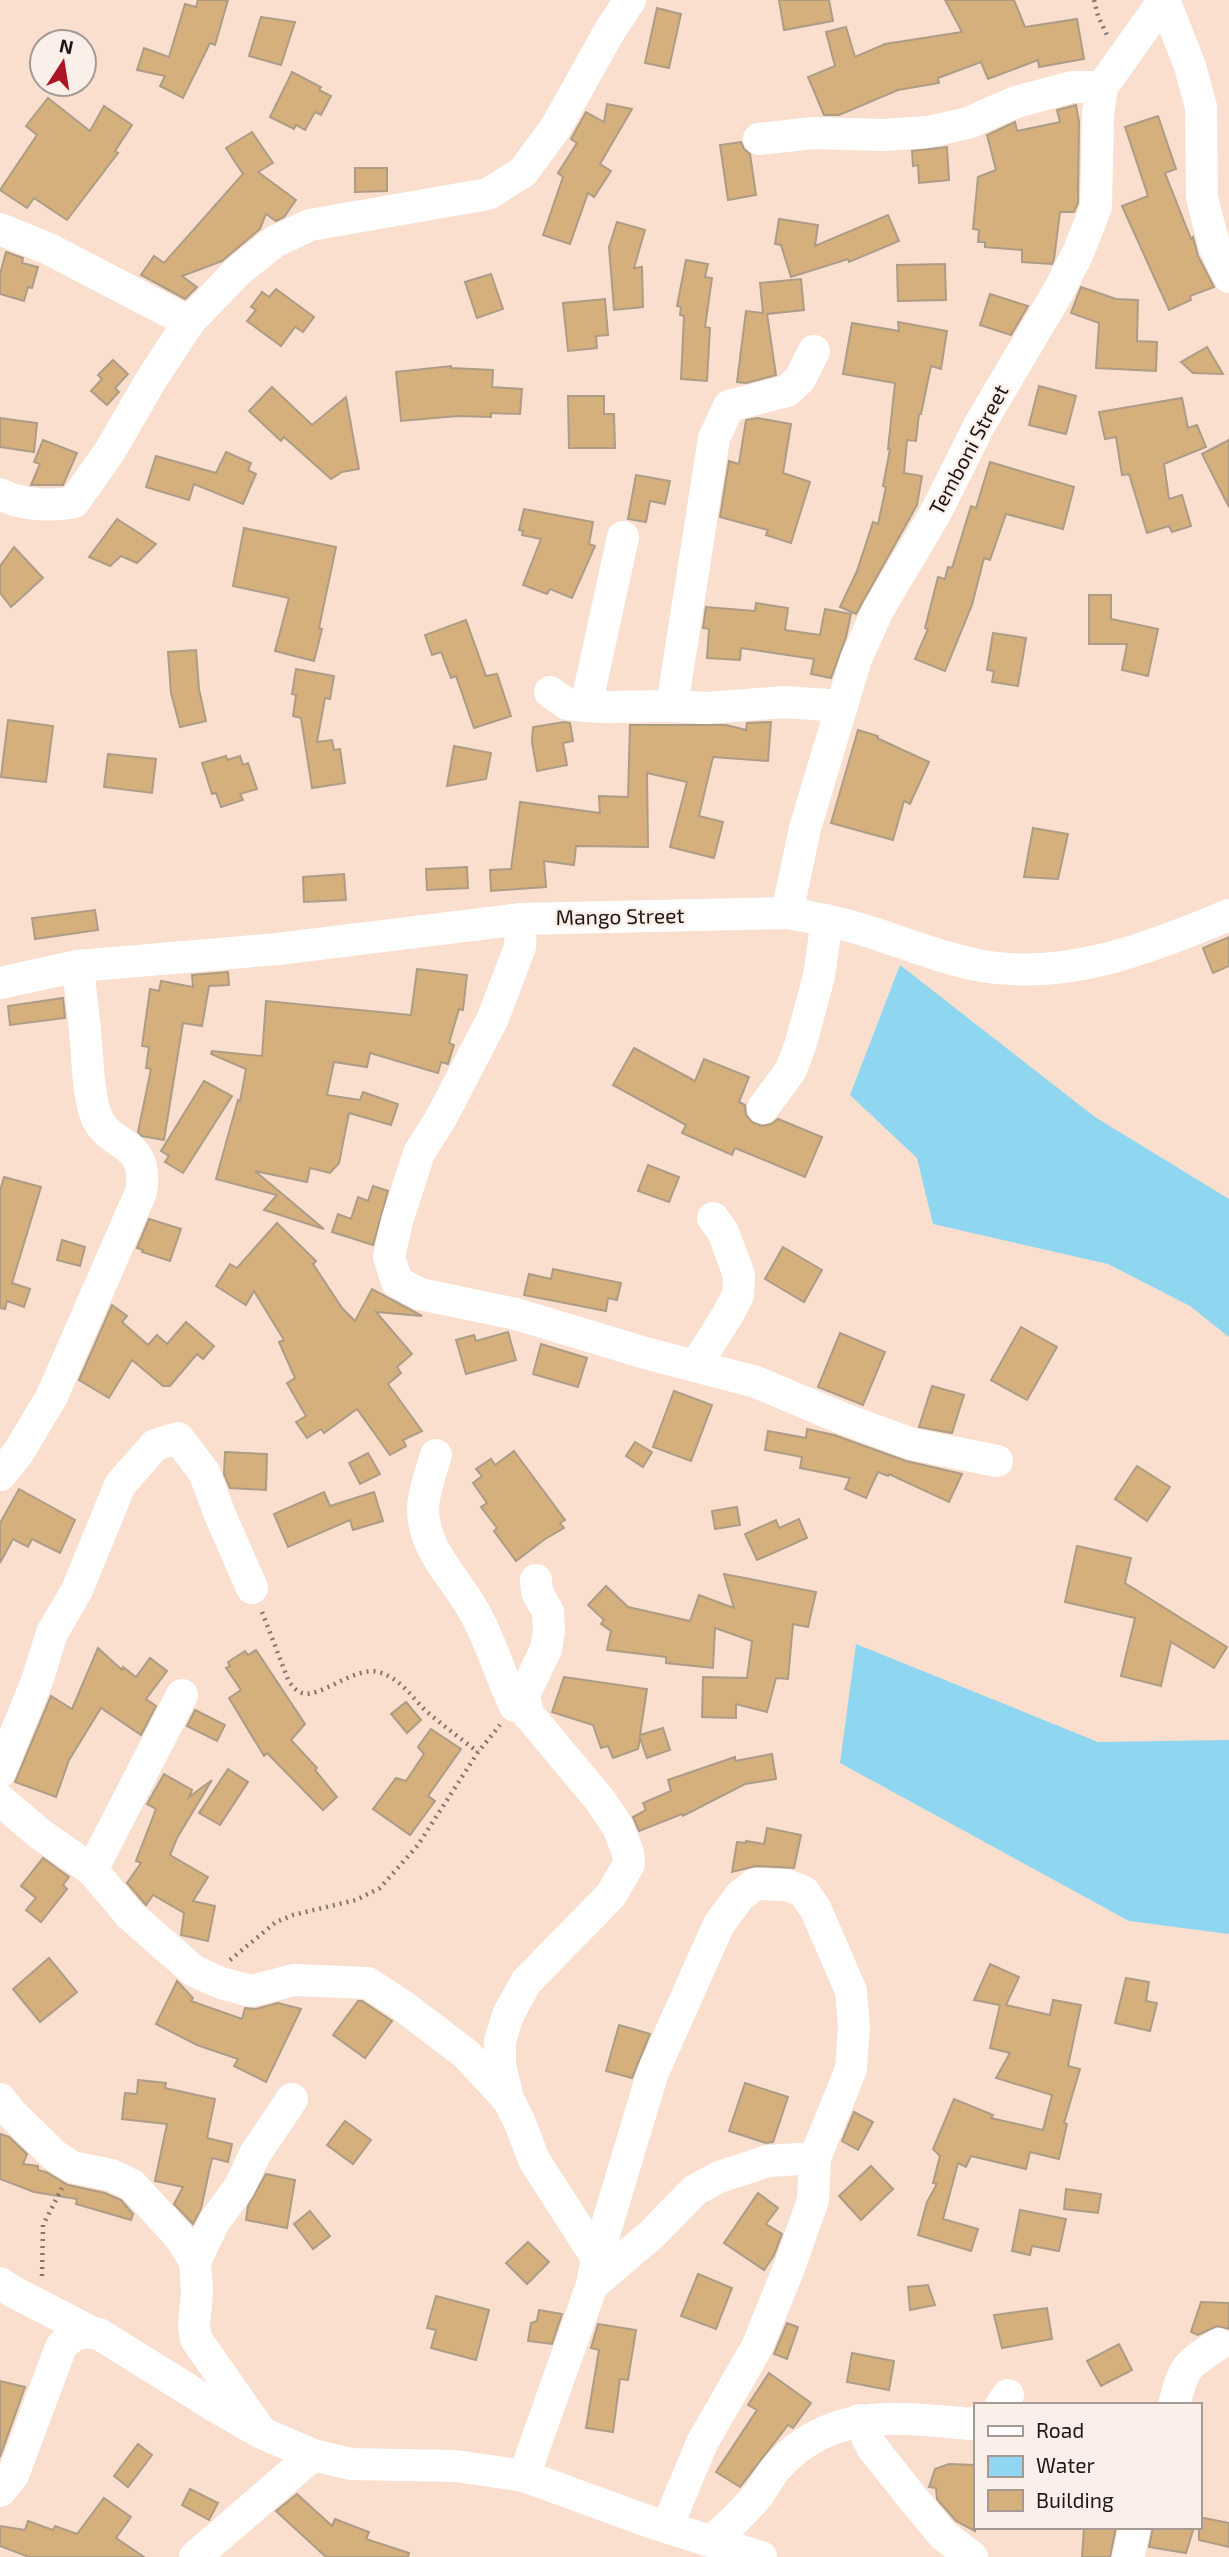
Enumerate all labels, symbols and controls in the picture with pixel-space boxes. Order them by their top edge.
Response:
north arrow [28,28,98,98]
text: N [58,33,76,59]
street label: Temboni Street [923,380,1012,519]
street label: Mango Street [555,902,685,929]
legend [974,2403,1201,2529]
text: Road [1036,2417,1084,2442]
text: Water [1036,2452,1095,2477]
text: Building [1036,2487,1114,2512]

